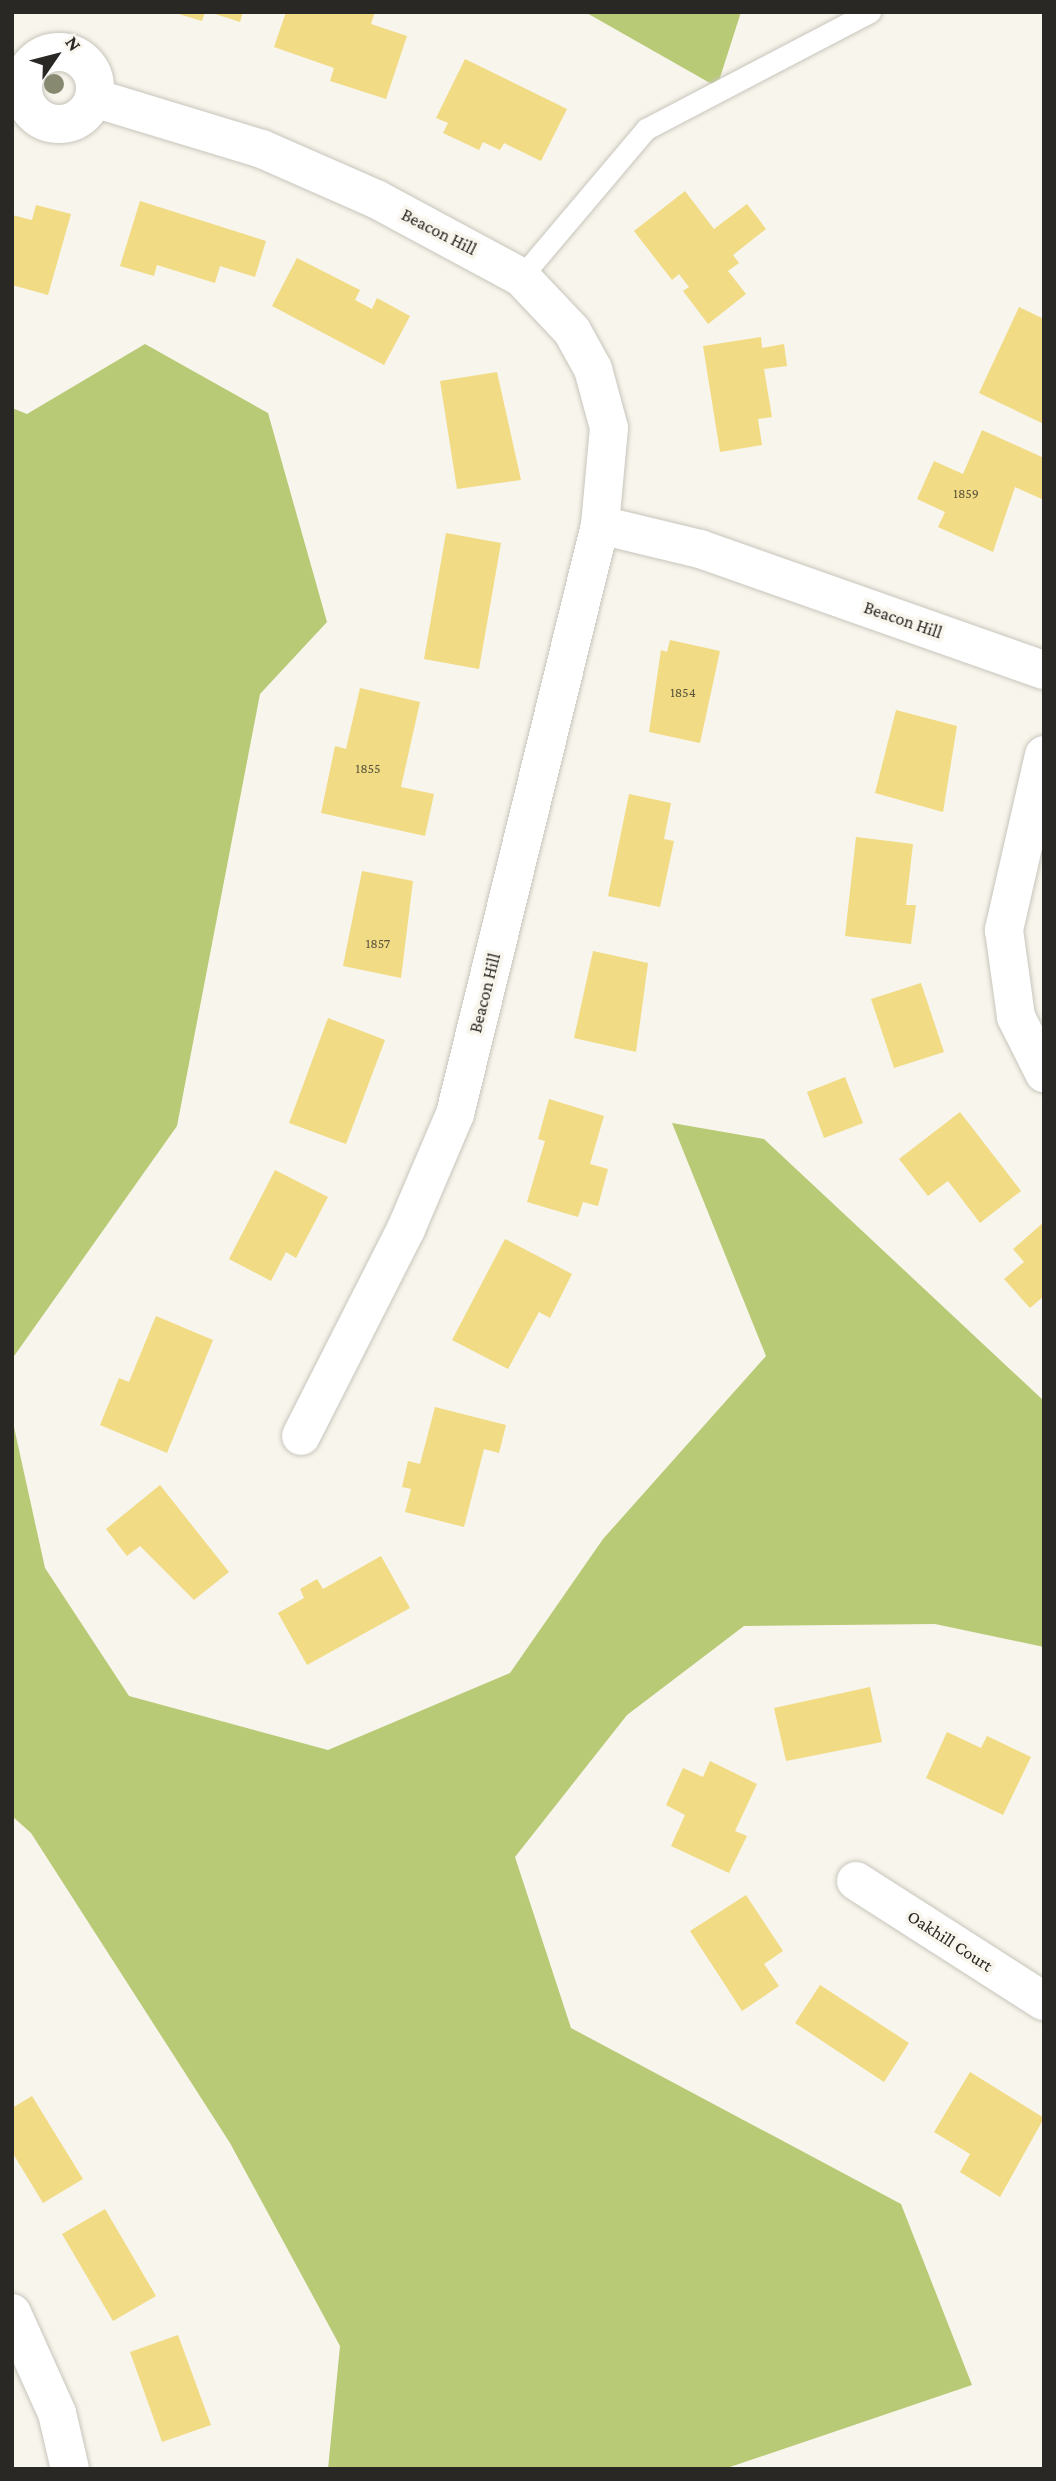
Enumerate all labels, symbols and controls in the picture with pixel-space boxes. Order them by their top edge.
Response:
north arrow [21,21,91,91]
text: N [61,32,86,55]
street label: Beacon Hill [398,204,480,260]
house number: 1859 [953,485,979,501]
street label: Beacon Hill [861,597,945,643]
house number: 1854 [670,684,696,700]
house number: 1855 [355,760,381,776]
house number: 1857 [366,935,390,951]
street label: Beacon Hill [465,951,505,1035]
street label: Oakhill Court [903,1905,997,1977]

